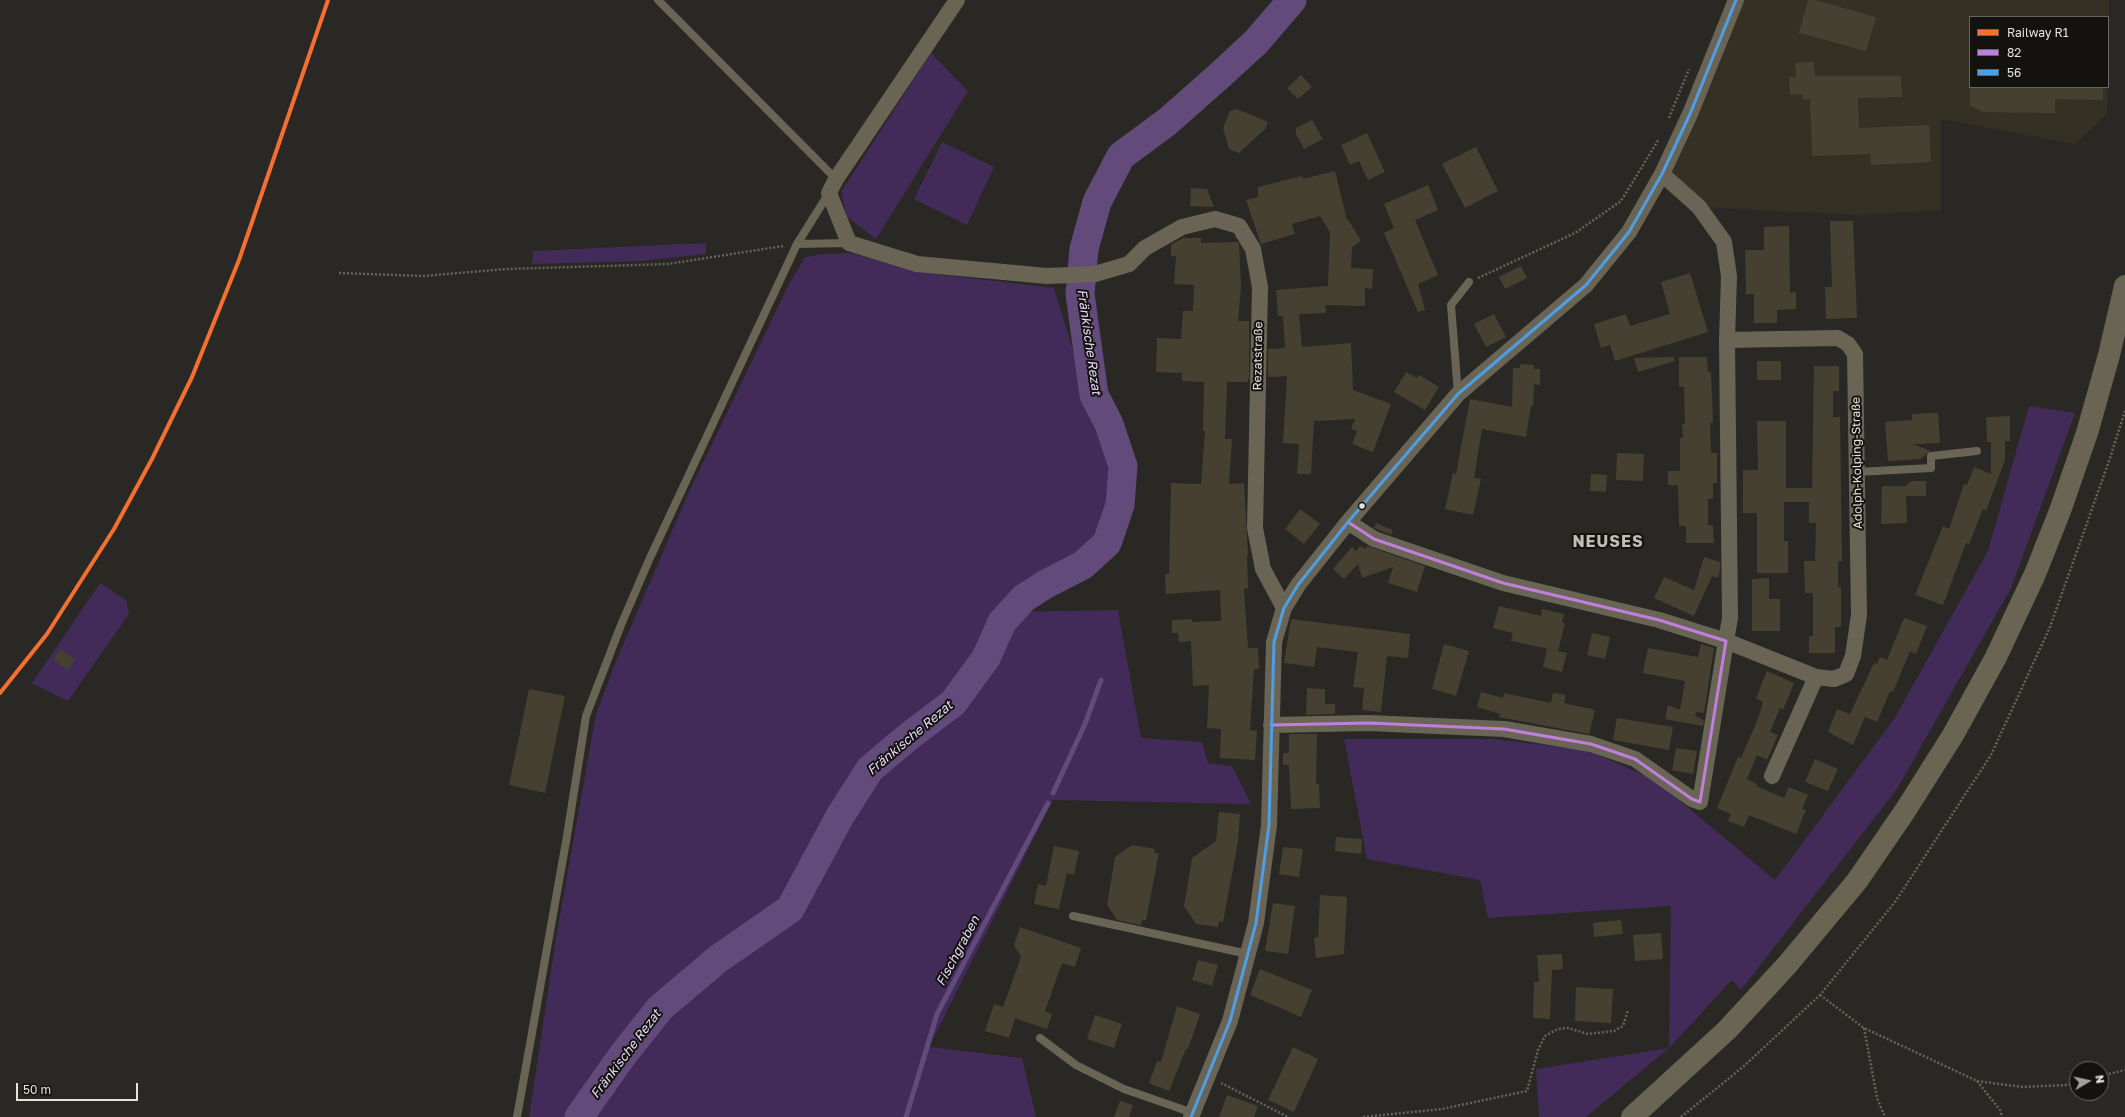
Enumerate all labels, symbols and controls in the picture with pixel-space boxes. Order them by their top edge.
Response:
legend [1969,16,2109,88]
text: Railway R1 [2007,25,2068,40]
text: 82 [2007,45,2021,60]
text: 56 [2007,65,2021,80]
water label: Fränkische Rezat [1074,288,1104,396]
street label: Rezatstraße [1250,321,1266,391]
street label: Adolph-Kolping-Straße [1849,397,1865,529]
unlabelled marker [1357,501,1367,511]
district label: NEUSES [1572,532,1644,552]
water label: Fränkische Rezat [864,698,956,778]
water label: Fischgraben [933,913,983,989]
water label: Fränkische Rezat [588,1007,664,1101]
north arrow [2069,1061,2109,1101]
text: N [2093,1074,2107,1084]
scale bar [18,1075,140,1101]
text: 50 m [23,1082,51,1097]

